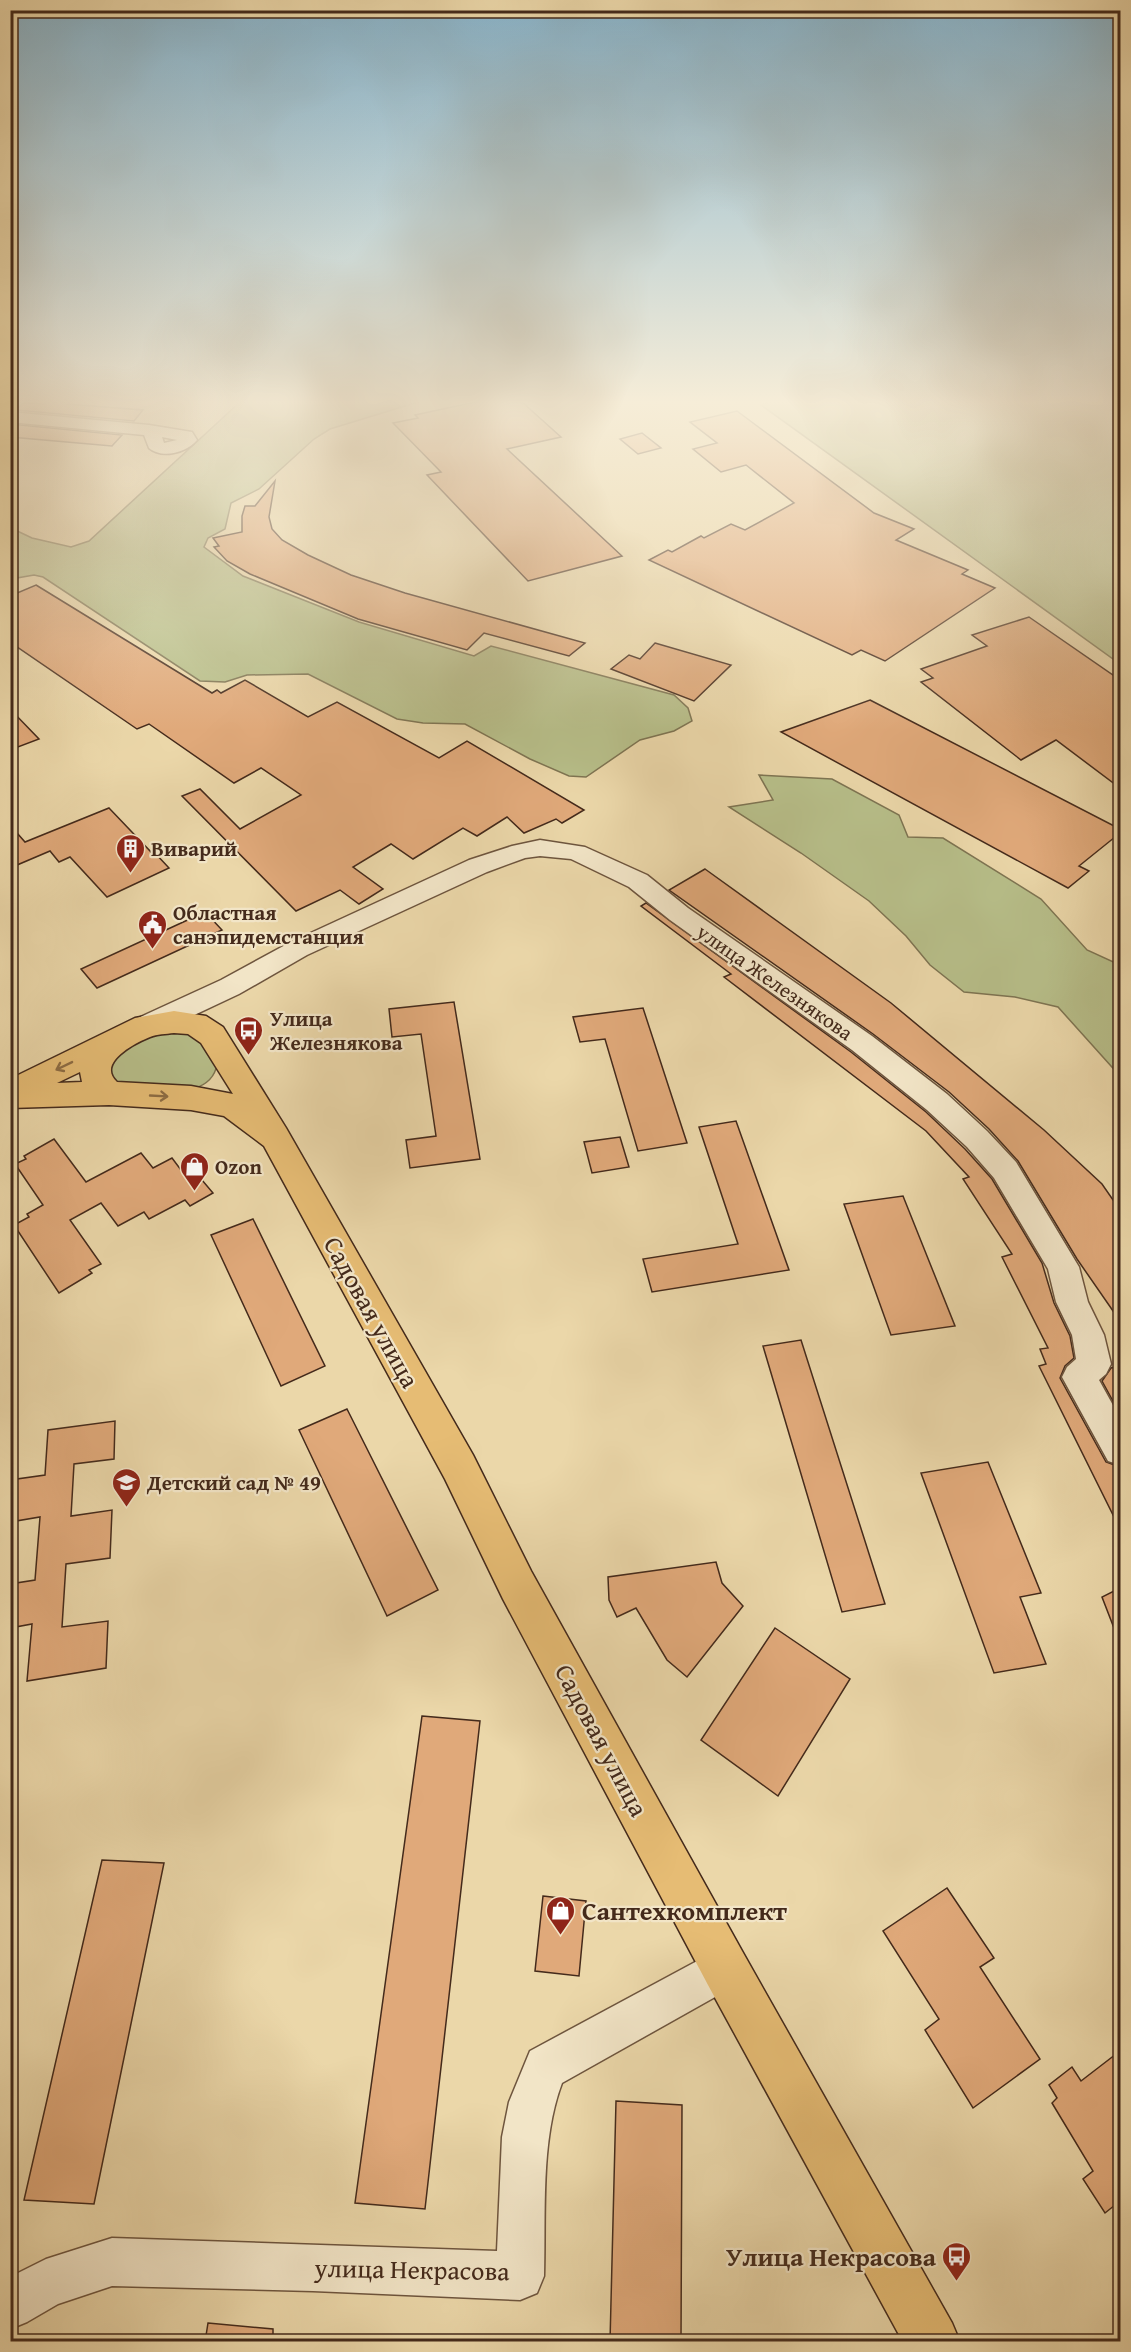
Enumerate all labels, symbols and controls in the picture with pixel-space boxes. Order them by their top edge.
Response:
building icon: Виварий [114,832,146,874]
place label: Виварий [151,833,237,864]
place label: Областная санэпидемстанция [173,897,364,952]
public building icon: Областная санэпидемстанция [136,908,168,950]
street label: улица Железнякова [689,916,860,1048]
place label: Улица Железнякова [269,1003,403,1058]
bus stop icon: Улица Железнякова [233,1014,265,1056]
one-way arrow [56,1061,74,1073]
one-way arrow [148,1090,168,1101]
shop icon: Ozon [178,1150,210,1192]
place label: Ozon [215,1151,262,1182]
street label: Садовая улица [314,1229,430,1395]
school or university icon: Детский сад № 49 [110,1466,142,1508]
place label: Детский сад № 49 [146,1467,321,1498]
street label: Садовая улица [545,1657,659,1824]
place label: Сантехкомплект [582,1891,787,1930]
shop icon: Сантехкомплект [545,1894,577,1936]
place label: Улица Некрасова [726,2237,937,2276]
bus stop icon: Улица Некрасова [941,2240,973,2282]
street label: улица Некрасова [313,2248,511,2290]

